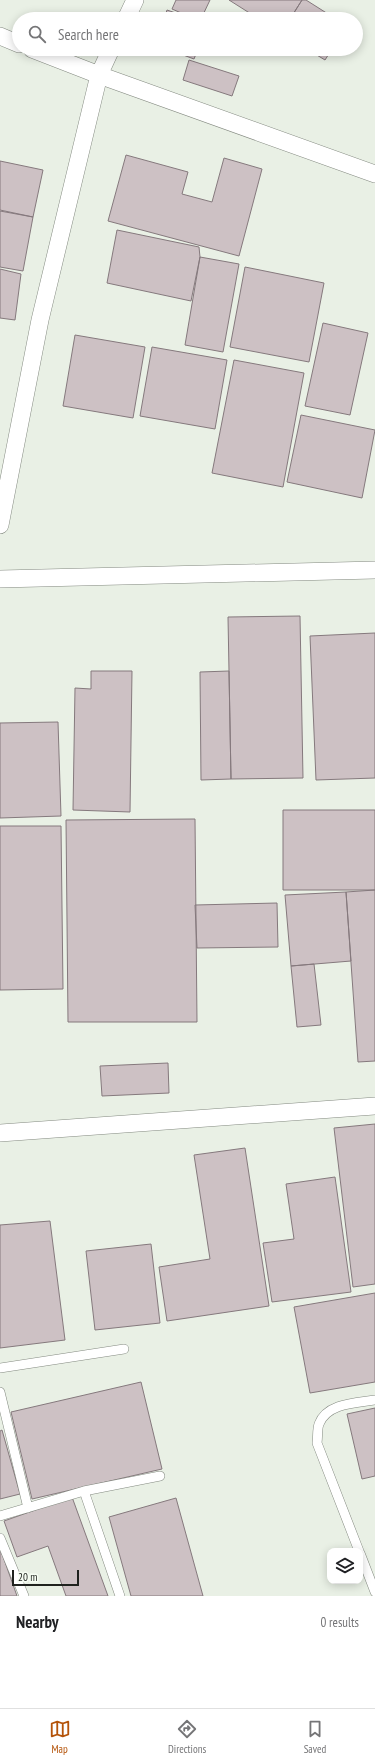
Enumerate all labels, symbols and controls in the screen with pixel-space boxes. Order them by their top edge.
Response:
search box [12,12,363,56]
icon: search [26,23,48,45]
text: Search here [58,25,119,44]
map controls [327,1548,363,1584]
button: layers [327,1548,363,1584]
scale bar [12,1568,79,1587]
text: 20 m [18,1570,37,1584]
text: Nearby [16,1611,59,1633]
text: 0 results [320,1614,359,1631]
tab: Map [49,1718,71,1756]
tab: Directions [168,1718,206,1756]
tab: Saved [304,1718,326,1756]

